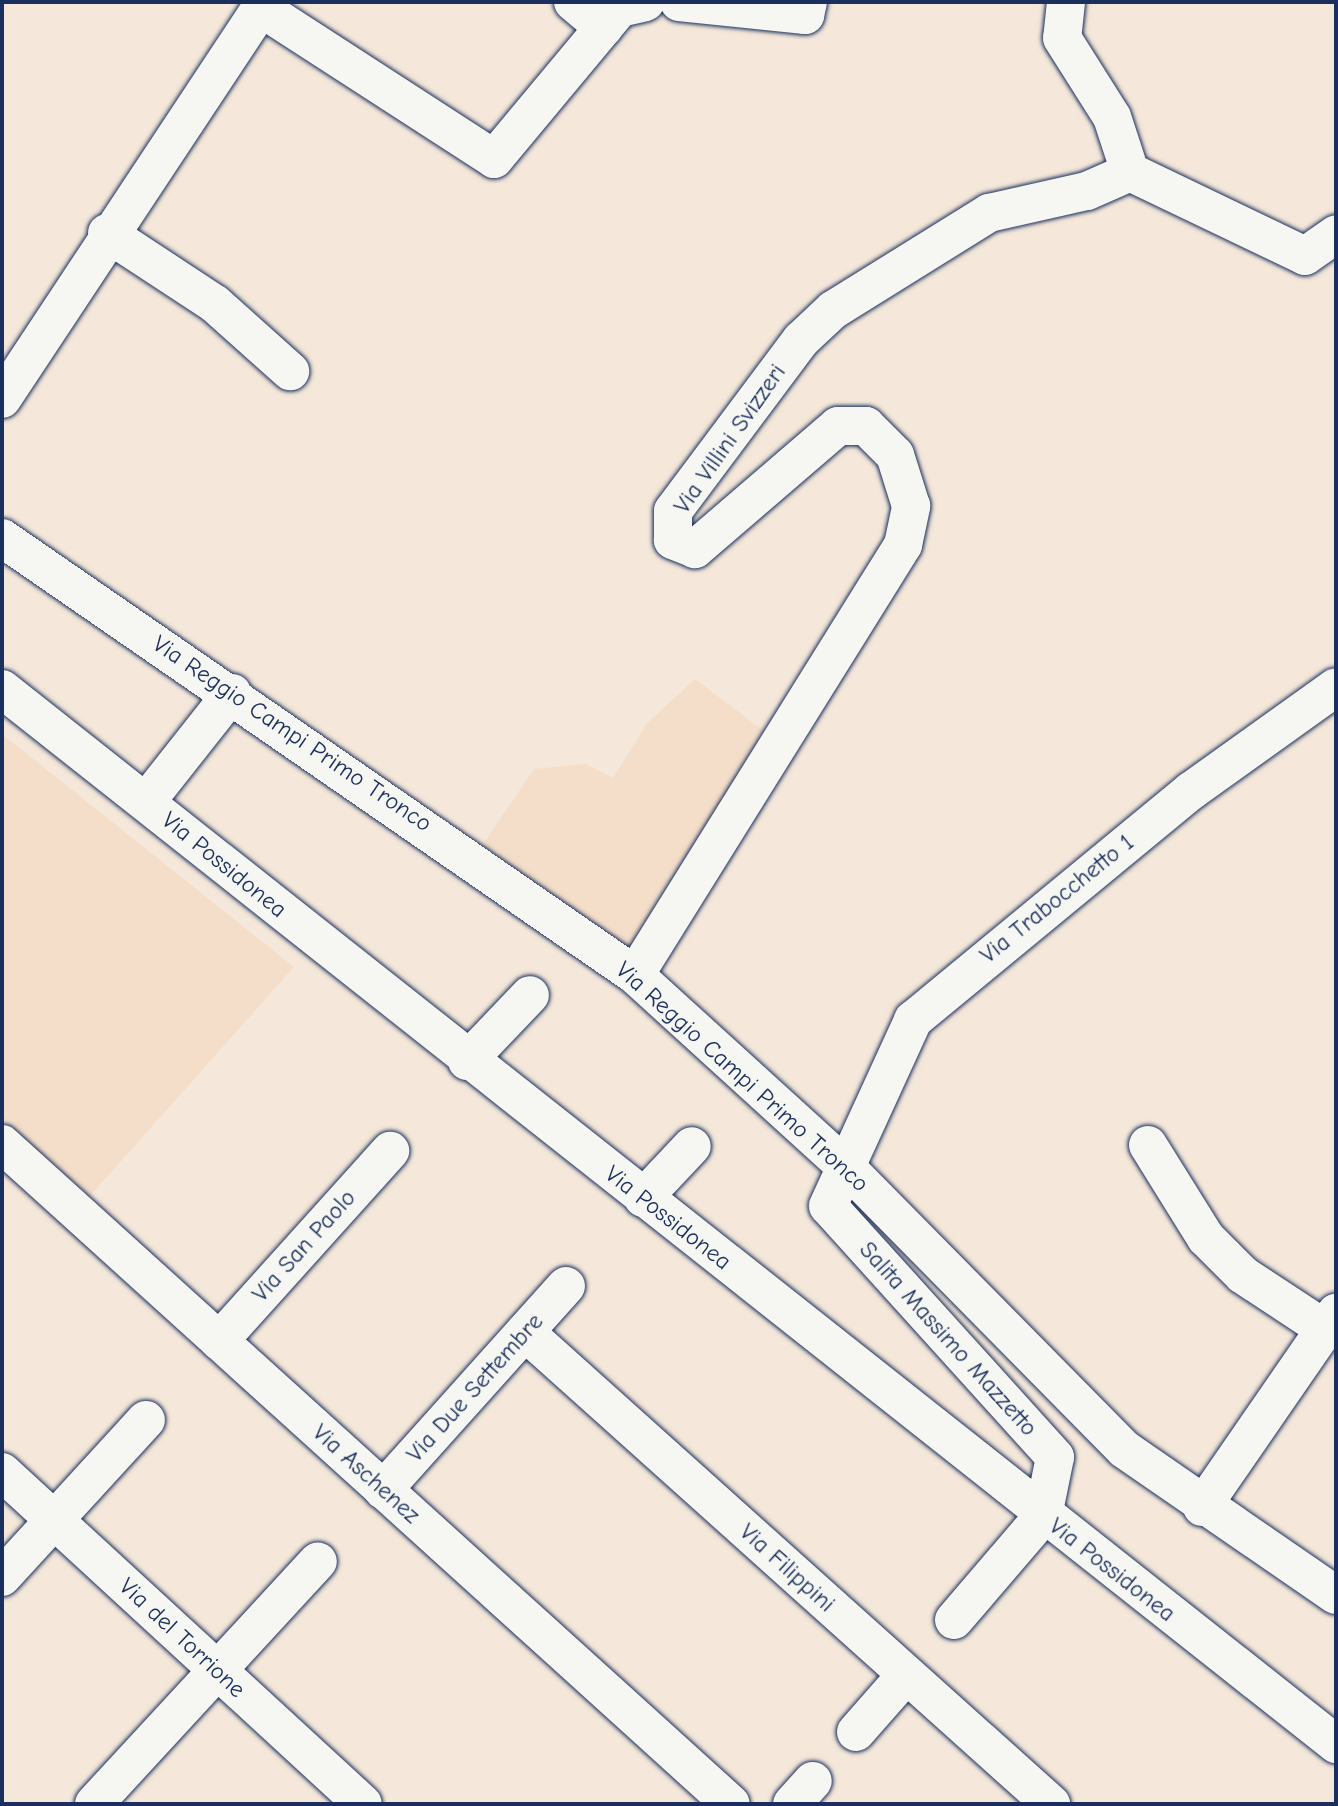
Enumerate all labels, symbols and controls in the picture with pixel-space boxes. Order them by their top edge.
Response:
street label: Via Villini Svizzeri [668,359,792,519]
street label: Via Reggio Campi Primo Tronco [147,630,437,838]
street label: Via Possidonea [156,806,292,924]
street label: Via Trabocchetto 1 [974,828,1140,970]
street label: Via Reggio Campi Primo Tronco [610,956,874,1198]
street label: Via Possidonea [599,1160,737,1276]
street label: Via San Paolo [246,1184,362,1308]
street label: Salita Massimo Mazzetto [853,1236,1043,1442]
street label: Via Due Settembre [401,1308,549,1468]
street label: Via Aschenez [306,1418,426,1530]
street label: Via Possidonea [1043,1512,1181,1628]
street label: Via Filippini [733,1518,841,1618]
street label: Via del Torrione [113,1572,251,1704]

